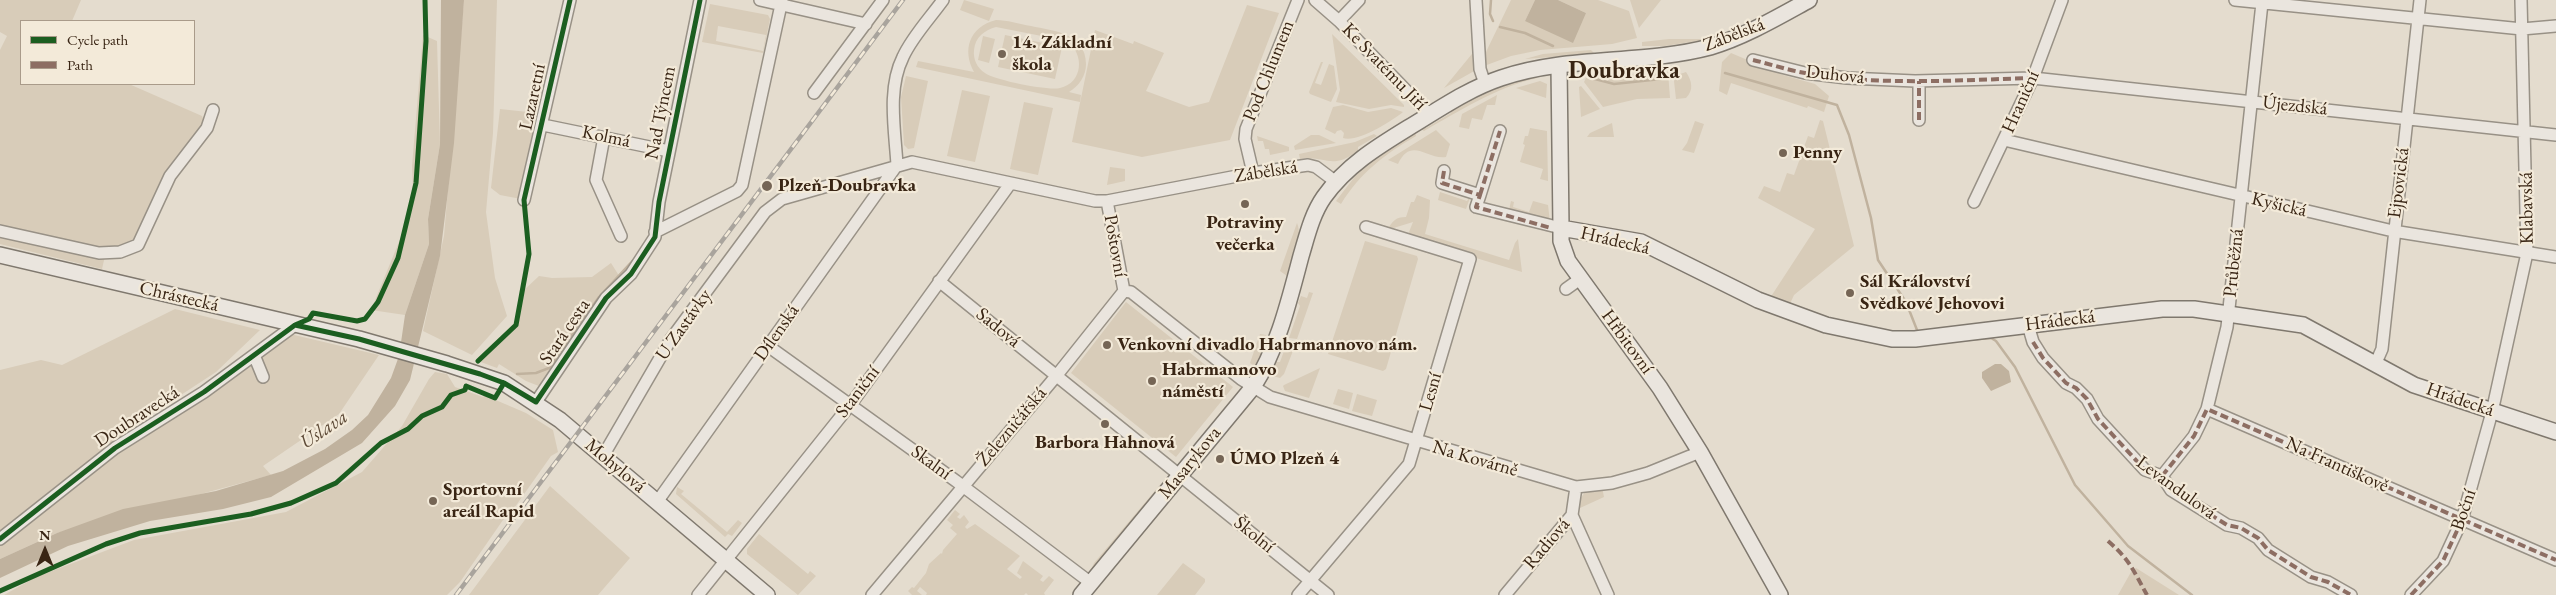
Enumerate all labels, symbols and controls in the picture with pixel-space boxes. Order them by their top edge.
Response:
street label: Zábělská [1700,13,1768,57]
street label: Pod Chlumem [1238,17,1300,125]
street label: Ke Svatému Jiří [1337,19,1431,115]
legend [20,20,195,85]
text: Cycle path [67,30,128,49]
place label: 14. Základní škola [1012,32,1112,76]
marker: 14. Základní škola [996,48,1008,60]
text: Path [67,55,93,74]
district label: Doubravka [1568,57,1680,85]
street label: Duhová [1805,61,1865,89]
street label: Lazaretní [515,62,551,132]
street label: Nad Týncem [641,64,681,162]
street label: Hraniční [1997,67,2045,137]
street label: Újezdská [2261,91,2329,121]
street label: Kolmá [580,121,632,153]
place label: Penny [1793,142,1842,164]
street label: Ejpovická [2383,146,2415,220]
marker: Penny [1777,147,1789,159]
street label: Zábělská [1233,156,1299,188]
street label: Klabavská [2515,171,2539,245]
place label: Plzeň-Doubravka [778,175,916,197]
marker: Plzeň-Doubravka [760,179,774,193]
street label: Kyšická [2249,188,2309,222]
marker: Potraviny večerka [1239,198,1251,210]
place label: Potraviny večerka [1206,212,1284,256]
street label: Poštovní [1098,213,1132,279]
street label: Hrádecká [1578,222,1652,260]
street label: Průběžná [2219,228,2249,298]
place label: Sál Království Svědkové Jehovovi [1860,271,2005,315]
street label: Chrástecká [137,277,221,317]
street label: U Zastávky [651,285,717,365]
marker: Sál Království Svědkové Jehovovi [1844,287,1856,299]
street label: Stará cesta [535,295,595,369]
street label: Dílenská [749,300,805,366]
street label: Sadová [971,303,1025,353]
street label: Hřbitovní [1596,305,1658,379]
street label: Hrádecká [2024,305,2096,337]
place label: Venkovní divadlo Habrmannovo nám. [1117,334,1417,356]
marker: Venkovní divadlo Habrmannovo nám. [1101,339,1113,351]
place label: Habrmannovo náměstí [1162,359,1277,403]
street label: Staniční [831,361,885,423]
street label: Lesní [1415,370,1447,414]
marker: Habrmannovo náměstí [1146,375,1158,387]
street label: Hrádecká [2423,378,2497,422]
street label: Doubravecká [90,381,184,453]
street label: Železničářská [972,383,1052,471]
water label: Úslava [295,405,353,455]
marker: Barbora Hahnová [1099,418,1111,430]
street label: Masarykova [1154,422,1226,504]
place label: Barbora Hahnová [1035,432,1175,454]
street label: Na Františkově [2282,432,2392,498]
street label: Mohylová [580,434,650,498]
street label: Na Kovárně [1430,436,1520,482]
street label: Skalní [906,441,956,485]
place label: ÚMO Plzeň 4 [1230,448,1339,470]
street label: Levandulová [2132,451,2220,525]
marker: ÚMO Plzeň 4 [1214,453,1226,465]
place label: Sportovní areál Rapid [443,479,534,523]
street label: Boční [2446,486,2482,534]
marker: Sportovní areál Rapid [427,495,439,507]
street label: Školní [1229,512,1279,558]
street label: Radiová [1519,514,1575,574]
north arrow [20,525,70,575]
text: N [39,526,51,544]

